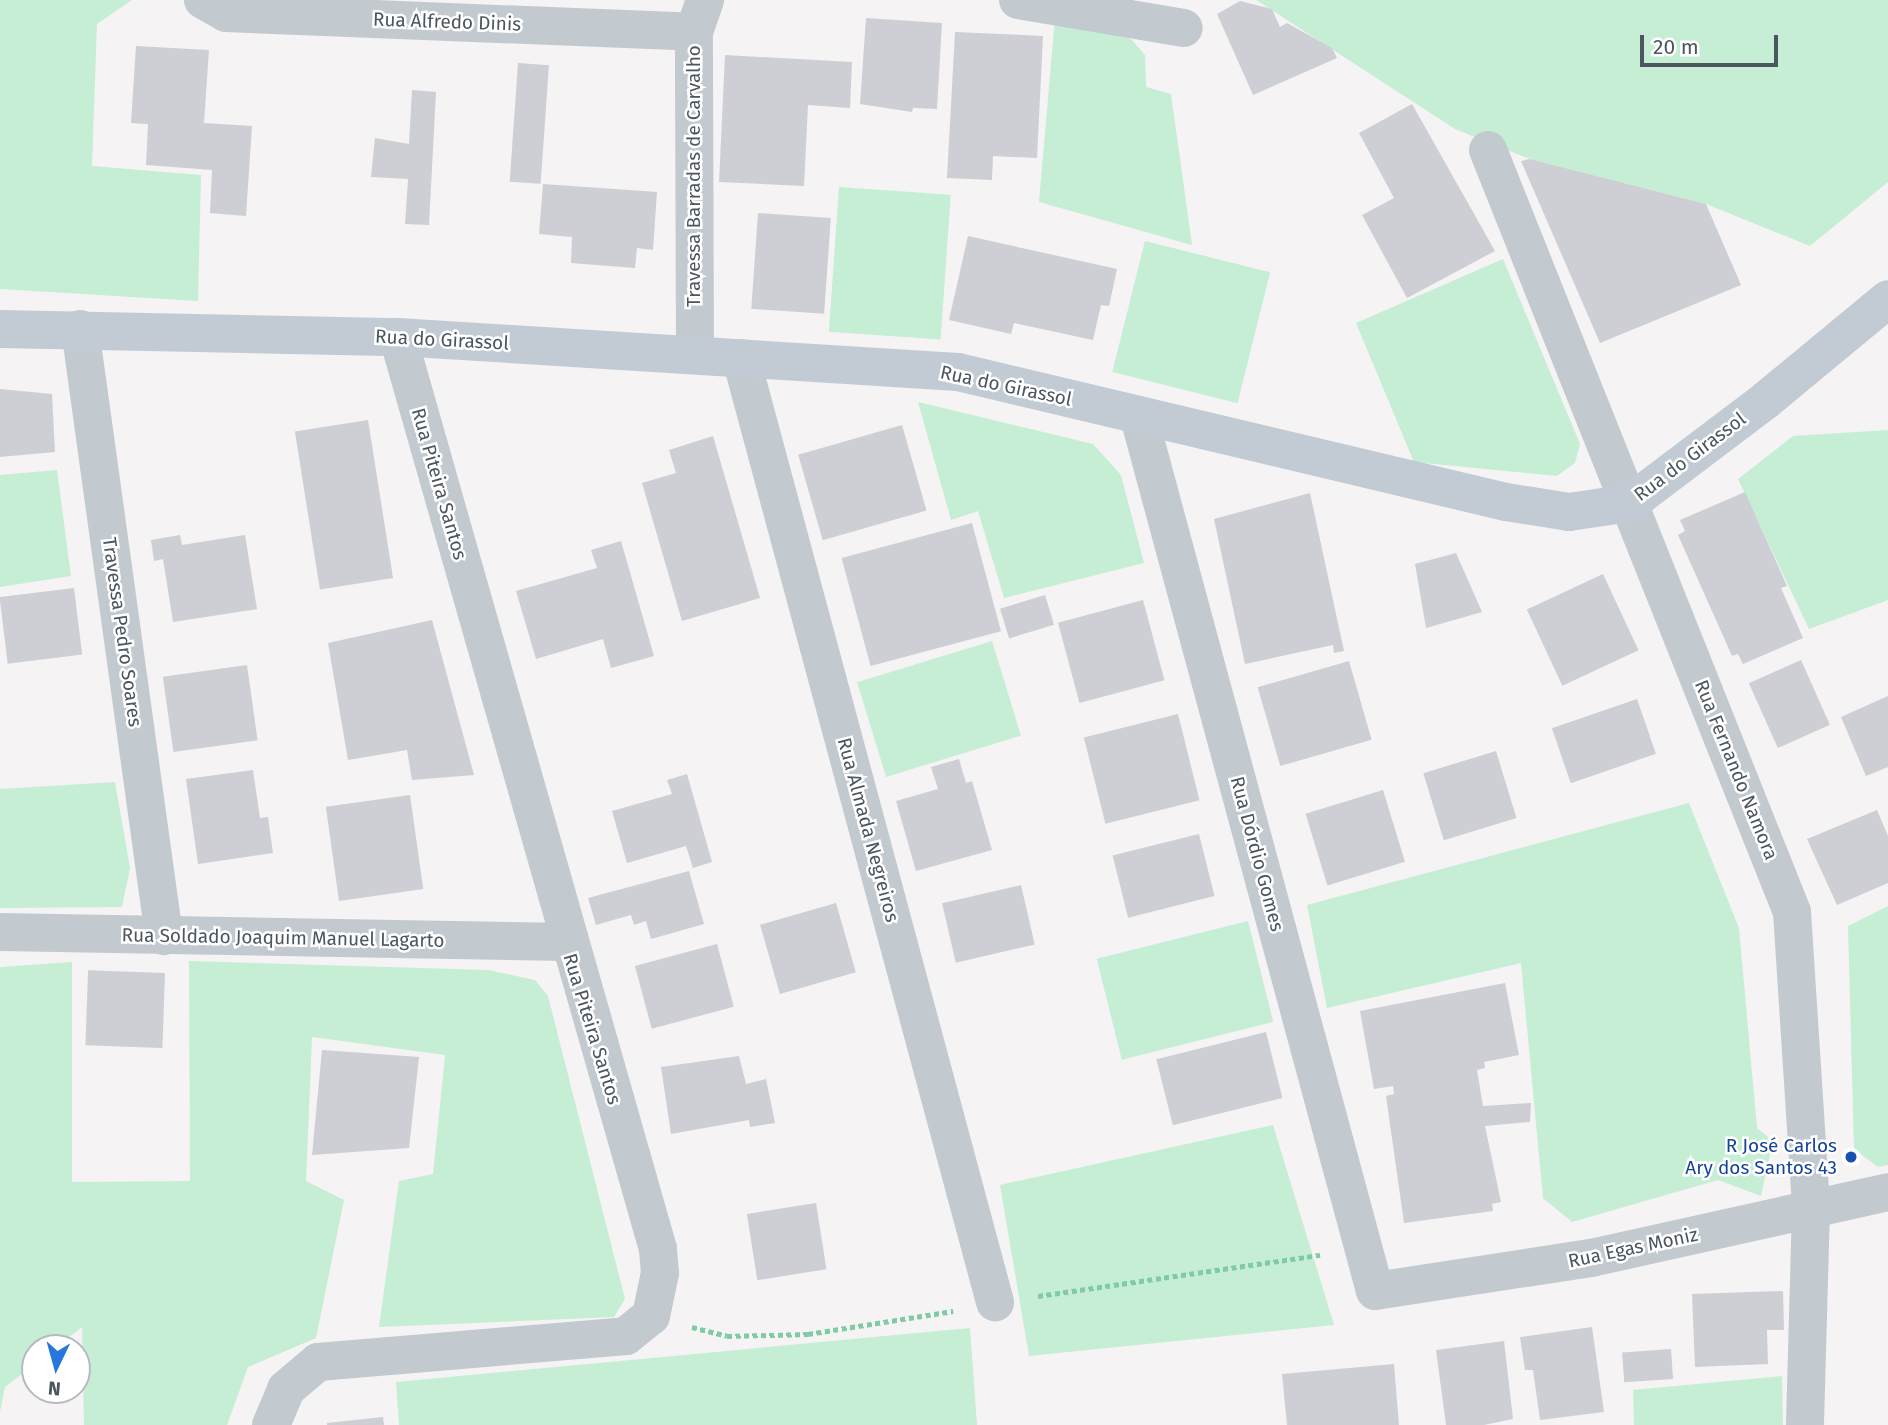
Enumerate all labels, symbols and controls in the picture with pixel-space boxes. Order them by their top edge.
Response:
street label: Rua Alfredo Dinis [372,8,522,36]
scale bar [1643,21,1781,65]
text: 20 m [1653,34,1699,60]
street label: Travessa Barradas de Carvalho [683,45,705,307]
street label: Rua do Girassol [375,325,509,355]
street label: Rua do Girassol [938,361,1074,411]
street label: Rua Piteira Santos [406,405,472,563]
street label: Rua do Girassol [1630,408,1750,506]
street label: Travessa Pedro Soares [97,536,147,728]
street label: Rua Fernando Namora [1689,677,1783,863]
street label: Rua Almada Negreiros [832,735,904,925]
street label: Rua Dórdio Gomes [1225,774,1289,934]
street label: Rua Soldado Joaquim Manuel Lagarto [121,924,445,952]
street label: Rua Piteira Santos [558,951,626,1107]
place label: R José Carlos Ary dos Santos 43 [1685,1135,1837,1179]
marker: R José Carlos Ary dos Santos 43 [1843,1149,1859,1165]
street label: Rua Egas Moniz [1566,1223,1700,1273]
north arrow [21,1334,91,1404]
text: N [47,1376,62,1400]

